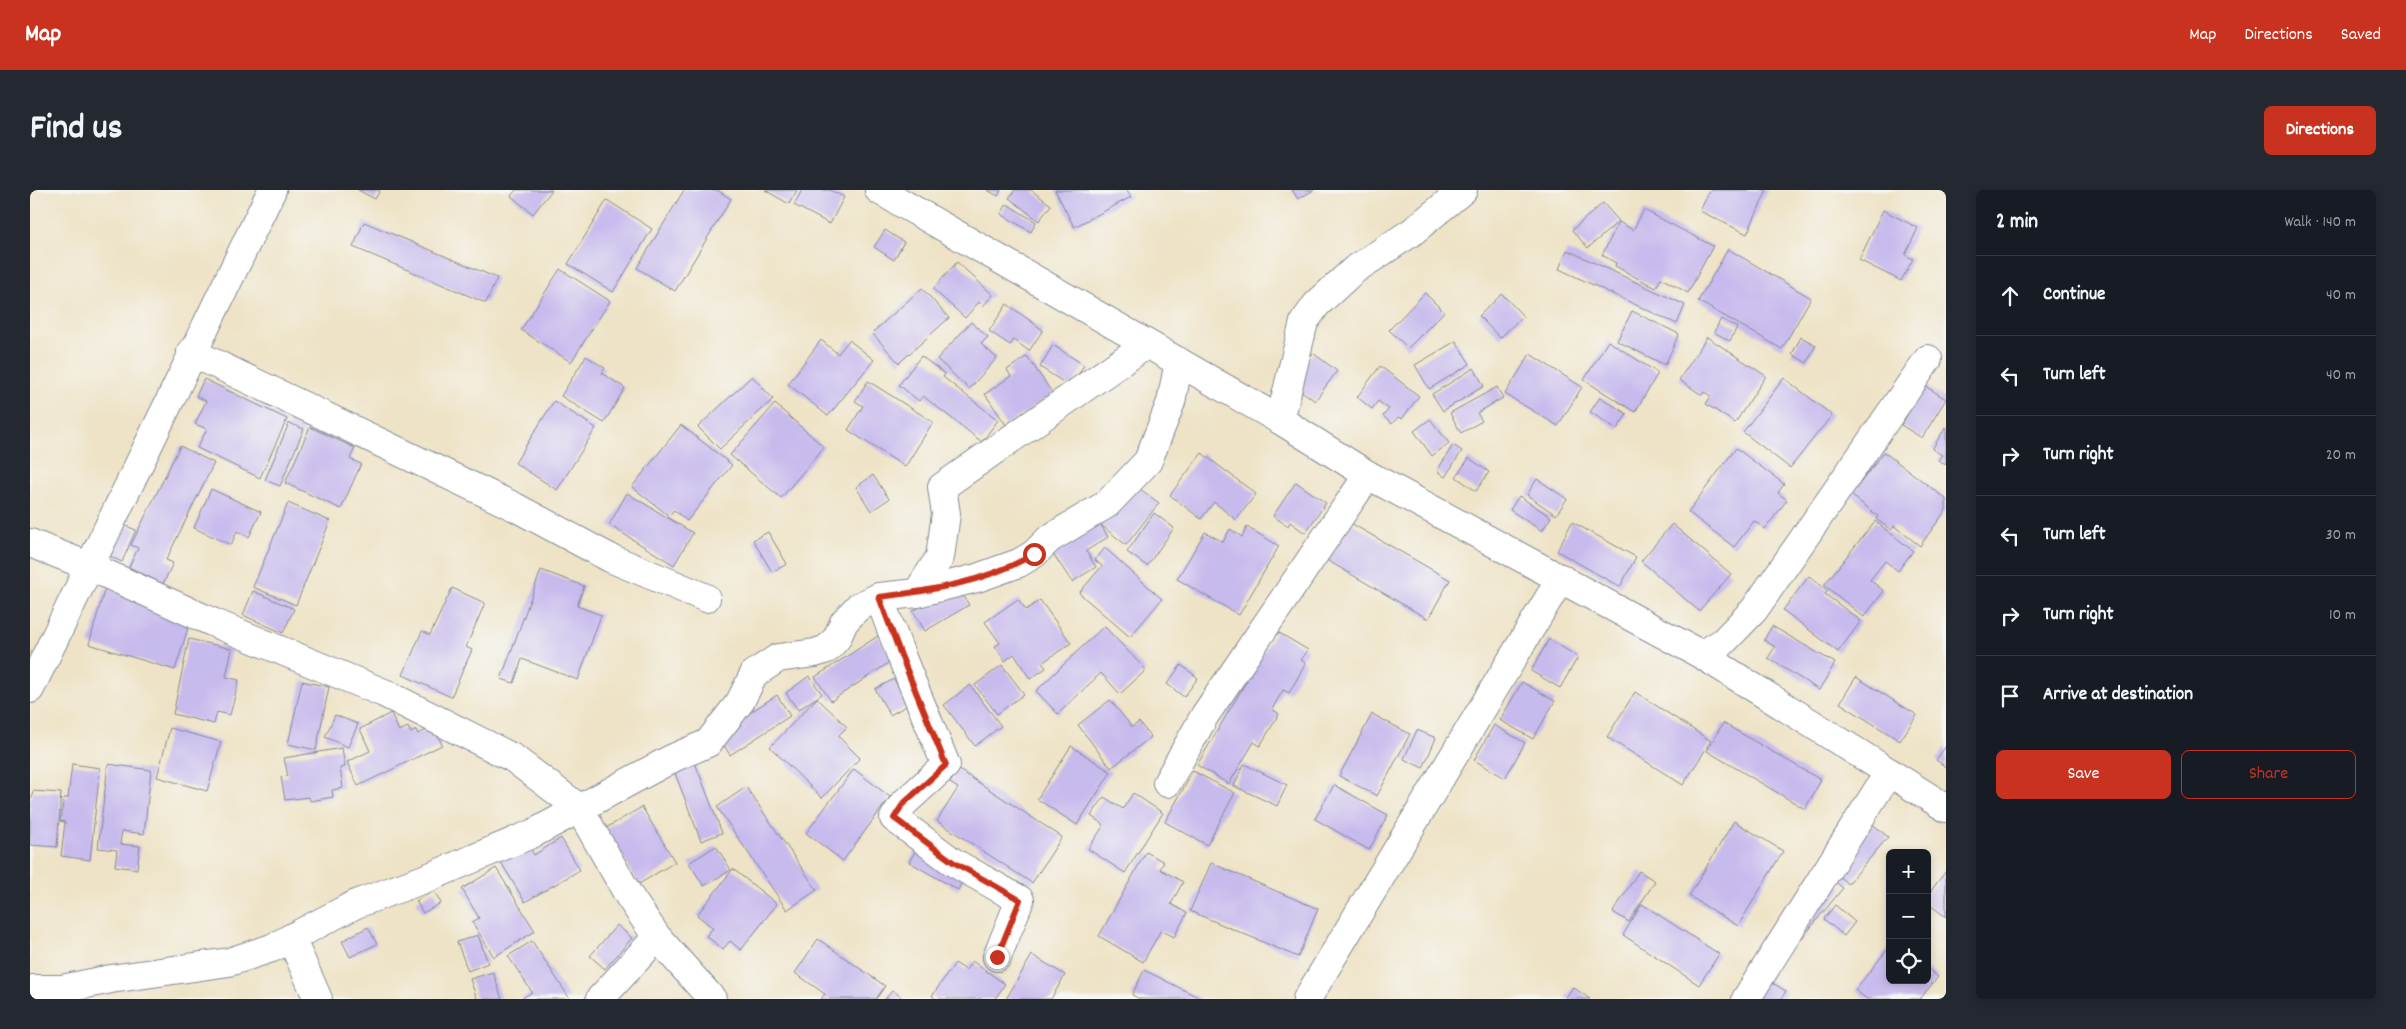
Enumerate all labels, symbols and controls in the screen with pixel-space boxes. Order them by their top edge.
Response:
text: Map [25,18,61,52]
text: Map [2189,23,2216,48]
text: Directions [2244,23,2313,48]
text: Saved [2341,23,2381,48]
text: Find us [30,105,122,155]
button: Directions [2264,106,2376,155]
text: 2 min [1996,208,2038,238]
text: Walk · 140 m [2284,211,2356,234]
icon: ahead [1996,282,2024,310]
text: Continue [2043,282,2105,309]
text: 40 m [2326,284,2356,307]
icon: left [1996,362,2024,390]
text: Turn left [2043,362,2106,389]
text: 40 m [2326,364,2356,387]
icon: right [1996,442,2024,470]
text: Turn right [2043,442,2114,469]
text: 20 m [2326,444,2356,467]
icon: left [1996,522,2024,550]
text: Turn left [2043,522,2106,549]
text: 30 m [2326,524,2356,547]
route start [1023,543,1046,566]
icon: right [1996,602,2024,630]
text: Turn right [2043,602,2114,629]
text: 10 m [2329,604,2356,627]
icon: arrive [1996,682,2024,710]
text: Arrive at destination [2043,682,2193,709]
button: Save [1996,750,2171,799]
button: Share [2181,750,2356,799]
map controls [1886,849,1931,984]
button: + [1886,849,1931,894]
button: − [1886,894,1931,939]
button: locate [1886,939,1931,984]
route end [986,946,1009,969]

